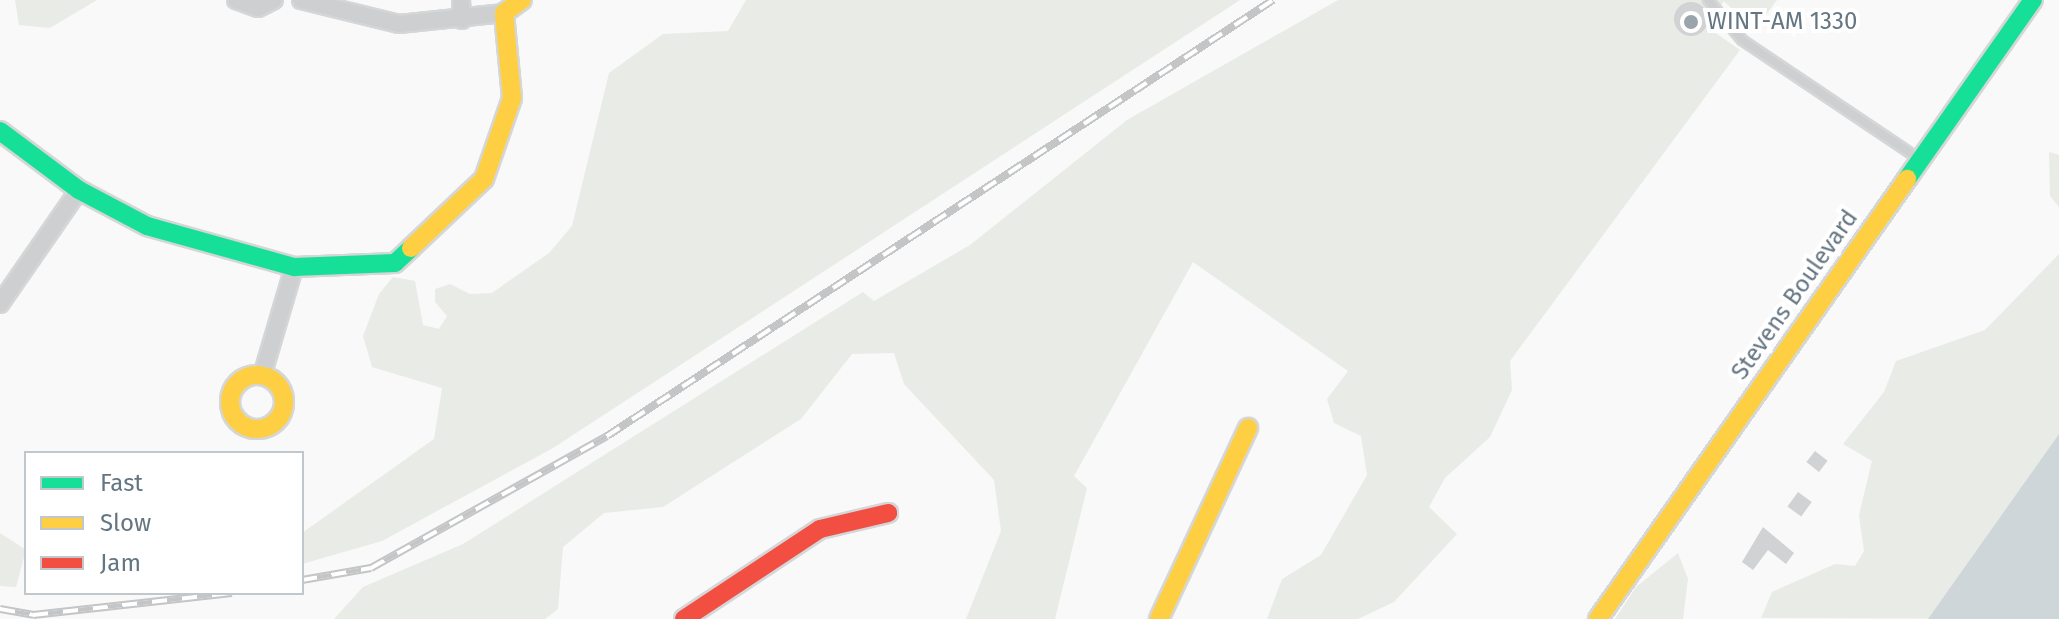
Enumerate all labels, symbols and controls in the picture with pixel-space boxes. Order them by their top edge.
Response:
place label: WINT-AM 1330 [1707,8,1857,36]
marker: WINT-AM 1330 [1682,13,1700,31]
street label: Stevens Boulevard [1726,205,1864,385]
legend [24,451,304,595]
text: Fast [100,469,143,497]
text: Slow [100,509,151,537]
text: Jam [100,549,141,577]

